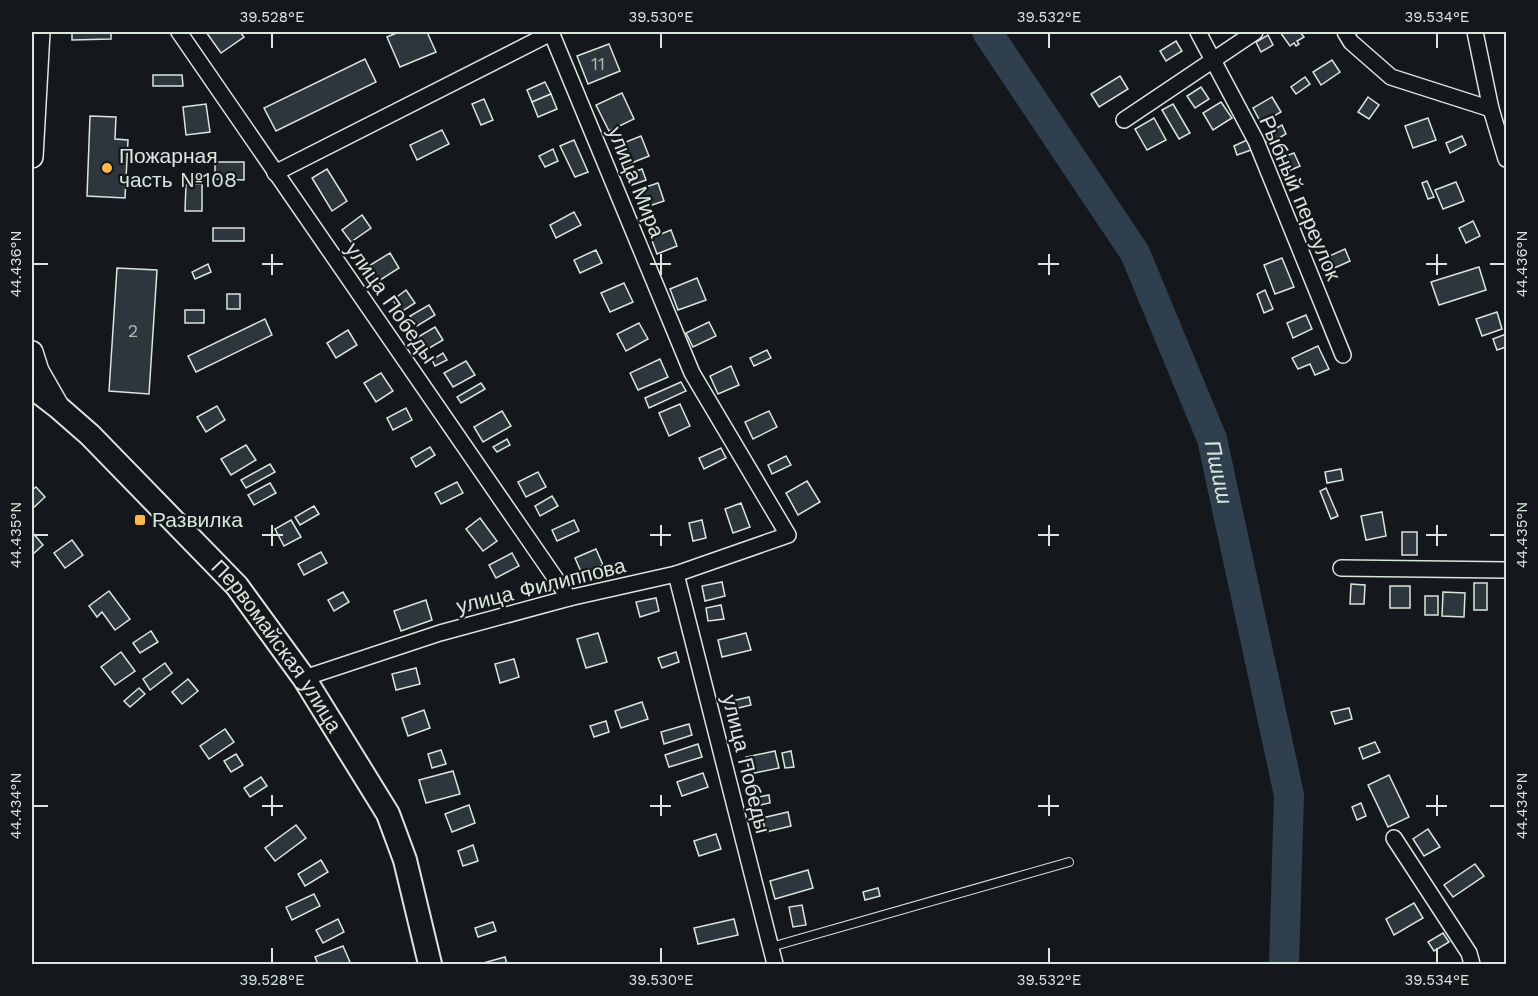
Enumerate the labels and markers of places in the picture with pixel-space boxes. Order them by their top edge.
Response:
place label: Пожарная часть №108 [119,143,237,192]
marker: Пожарная часть №108 [100,161,114,175]
place label: Развилка [152,507,243,532]
marker: Развилка [133,513,147,527]

